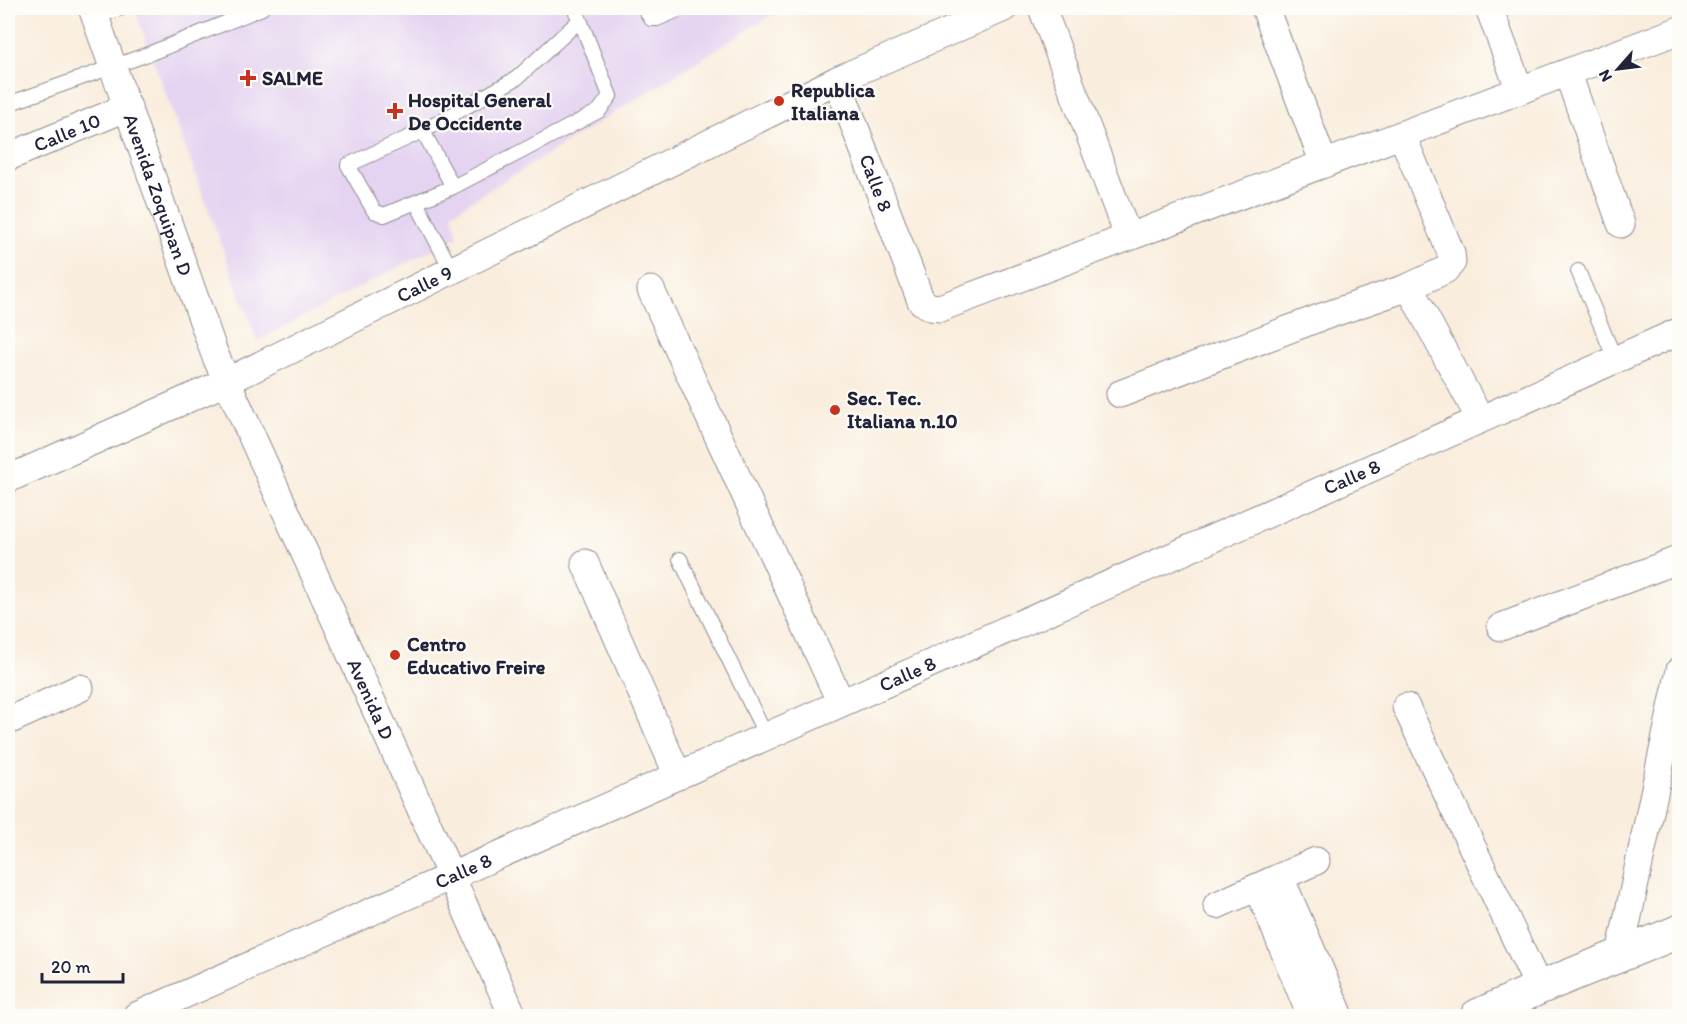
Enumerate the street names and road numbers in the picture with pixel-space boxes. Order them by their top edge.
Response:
street label: Calle 10 [30,108,104,157]
street label: Avenida Zoquipan D [118,110,198,279]
street label: Calle 8 [854,151,898,215]
street label: Calle 9 [393,260,456,308]
street label: Calle 8 [1320,454,1384,500]
street label: Calle 8 [875,651,940,697]
street label: Avenida D [342,655,400,743]
street label: Calle 8 [431,848,495,894]

